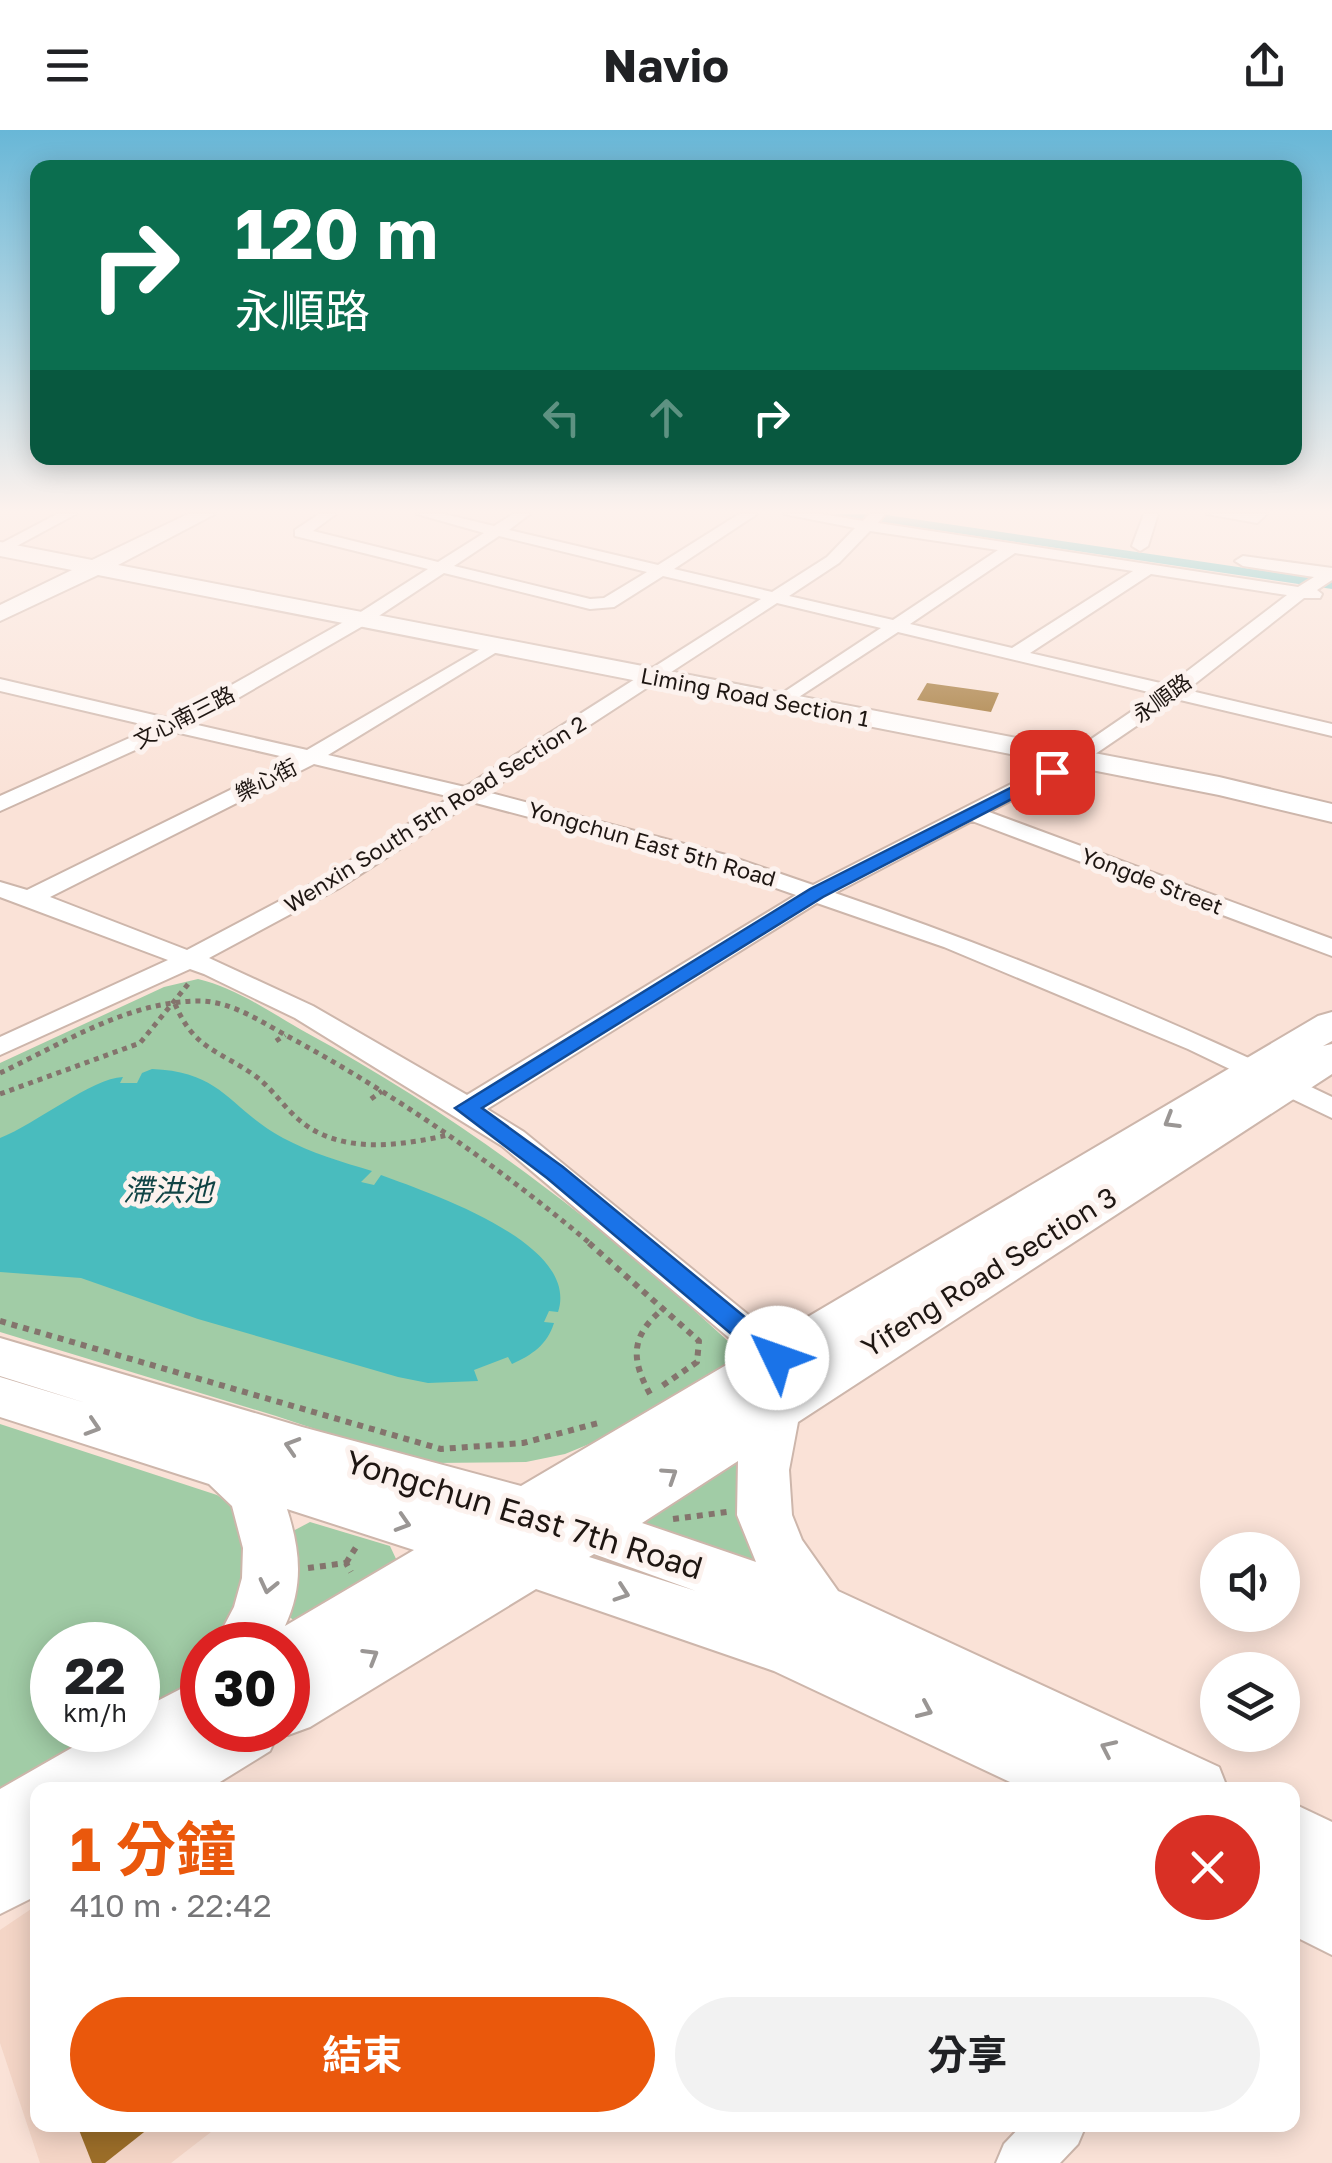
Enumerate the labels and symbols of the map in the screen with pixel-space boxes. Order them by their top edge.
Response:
street label: Liming Road Section 1 [639,661,872,732]
street label: 永順路 [1127,667,1196,728]
street label: 文心南三路 [129,680,239,754]
street label: Wenxin South 5th Road Section 2 [279,709,591,918]
pin [1010,730,1095,815]
street label: 樂心街 [230,753,301,807]
street label: Yongchun East 5th Road [525,795,779,892]
street label: Yongde Street [1078,841,1227,920]
one-way arrow [1164,1109,1182,1128]
water label: 滯洪池 [123,1172,216,1208]
street label: Yifeng Road Section 3 [855,1180,1122,1364]
position arrow [725,1306,829,1410]
one-way arrow [84,1415,101,1435]
one-way arrow [284,1437,301,1458]
street label: Yongchun East 7th Road [341,1442,707,1587]
one-way arrow [660,1468,678,1487]
one-way arrow [394,1511,411,1532]
one-way arrow [259,1577,280,1594]
one-way arrow [612,1581,630,1602]
speed limit sign: 30 [180,1622,310,1752]
one-way arrow [360,1649,378,1668]
one-way arrow [915,1697,933,1717]
one-way arrow [1101,1741,1119,1761]

